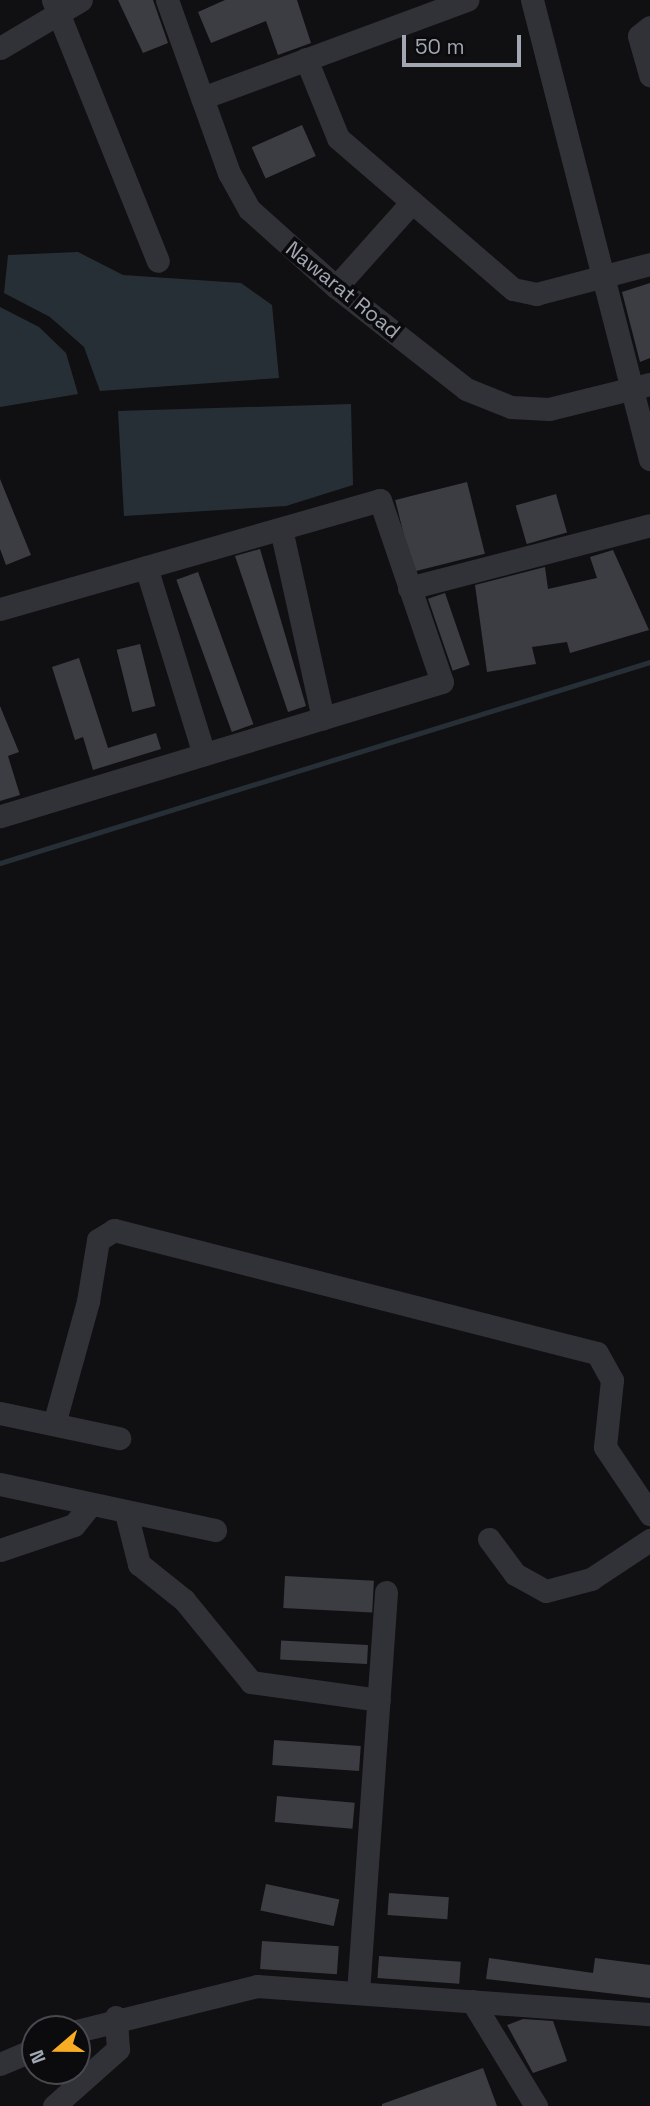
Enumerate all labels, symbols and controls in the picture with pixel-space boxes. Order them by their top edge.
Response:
scale bar [405,21,524,65]
text: 50 m [415,33,465,60]
street label: Nawarat Road [281,236,405,344]
north arrow [21,2015,91,2085]
text: N [24,2046,52,2067]

